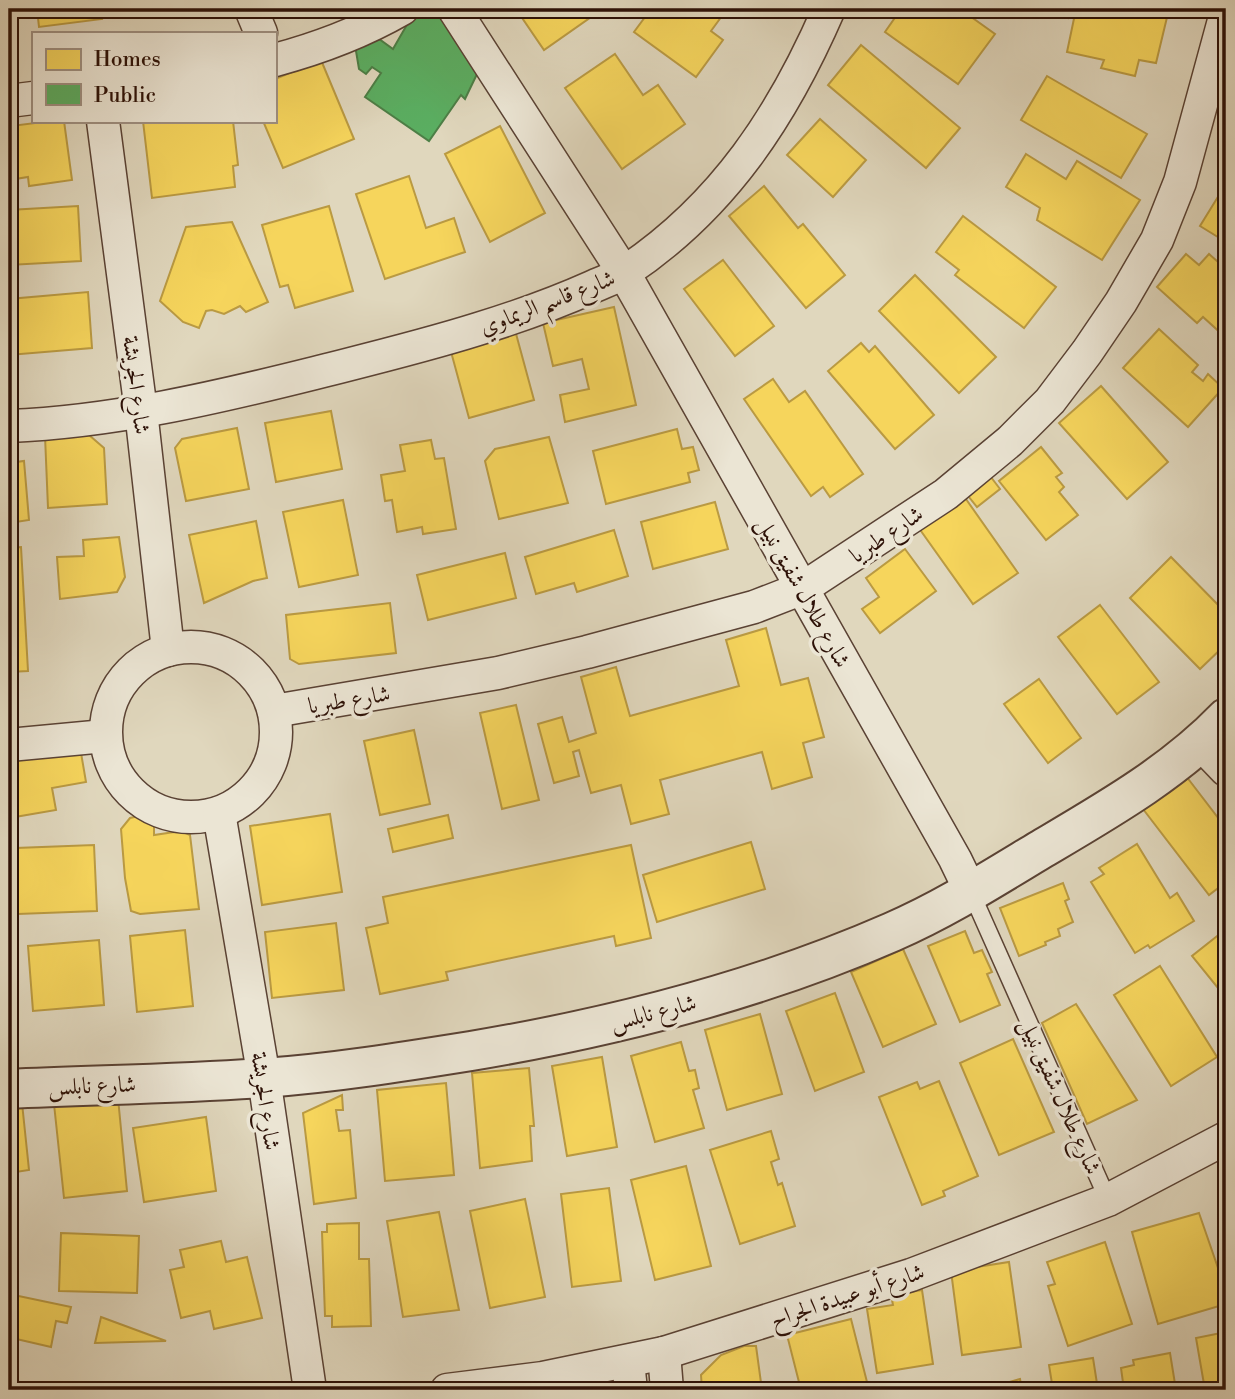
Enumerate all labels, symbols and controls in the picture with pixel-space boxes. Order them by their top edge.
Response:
legend [32,32,276,122]
text: Homes [94,47,161,73]
text: Public [94,83,156,109]
street label: شارع قاسم الريماوي [476,264,622,349]
street label: شارع الجريشة [111,334,156,437]
street label: شارع طبريا [844,500,931,574]
street label: شارع طلال شفيق نبيل [746,512,856,675]
street label: شارع طبريا [306,680,393,725]
street label: شارع نابلس [607,989,701,1042]
street label: شارع طلال شفيق نبيل [1009,1014,1107,1181]
street label: شارع الجريشة [239,1050,286,1153]
street label: شارع نابلس [48,1070,137,1107]
street label: شارع أبو عبيدة الجراح [766,1255,930,1340]

